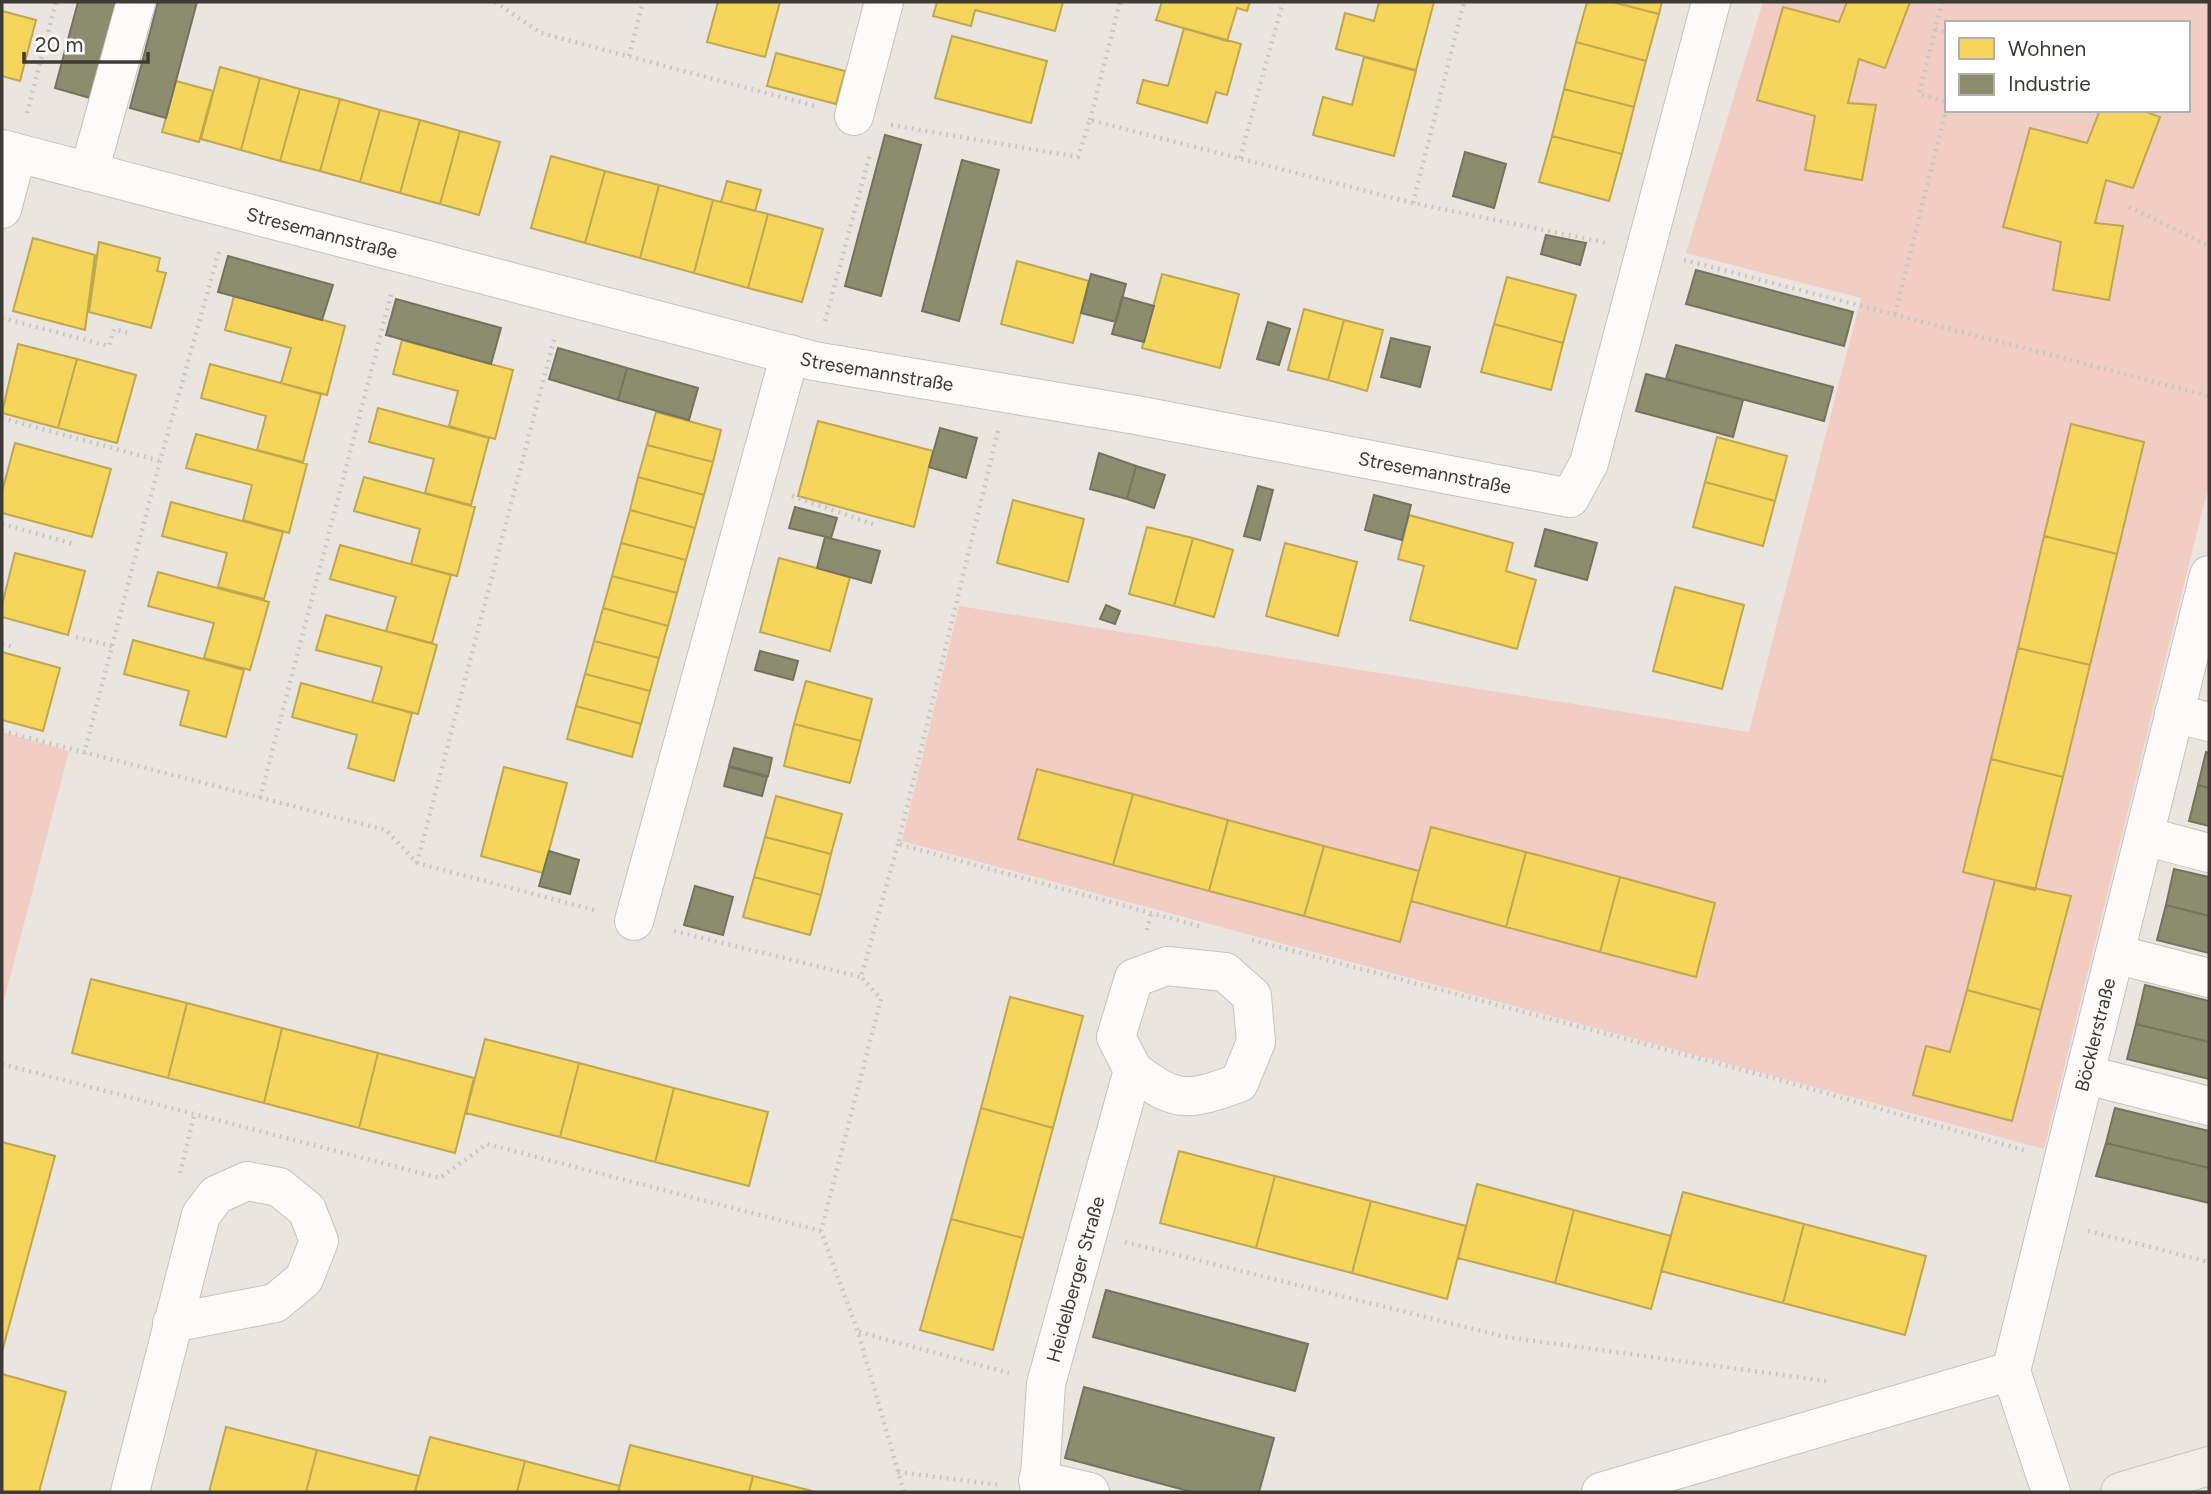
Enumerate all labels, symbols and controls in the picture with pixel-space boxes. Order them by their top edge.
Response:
scale bar [24,21,149,65]
legend [1945,21,2190,112]
text: 20 m [35,32,83,57]
text: Wohnen [2008,36,2086,61]
text: Industrie [2008,71,2091,96]
street label: Stresemannstraße [244,202,400,263]
street label: Stresemannstraße [798,346,955,396]
street label: Stresemannstraße [1356,446,1513,498]
street label: Böcklerstraße [2069,975,2120,1094]
street label: Heidelberger Straße [1041,1193,1109,1365]

